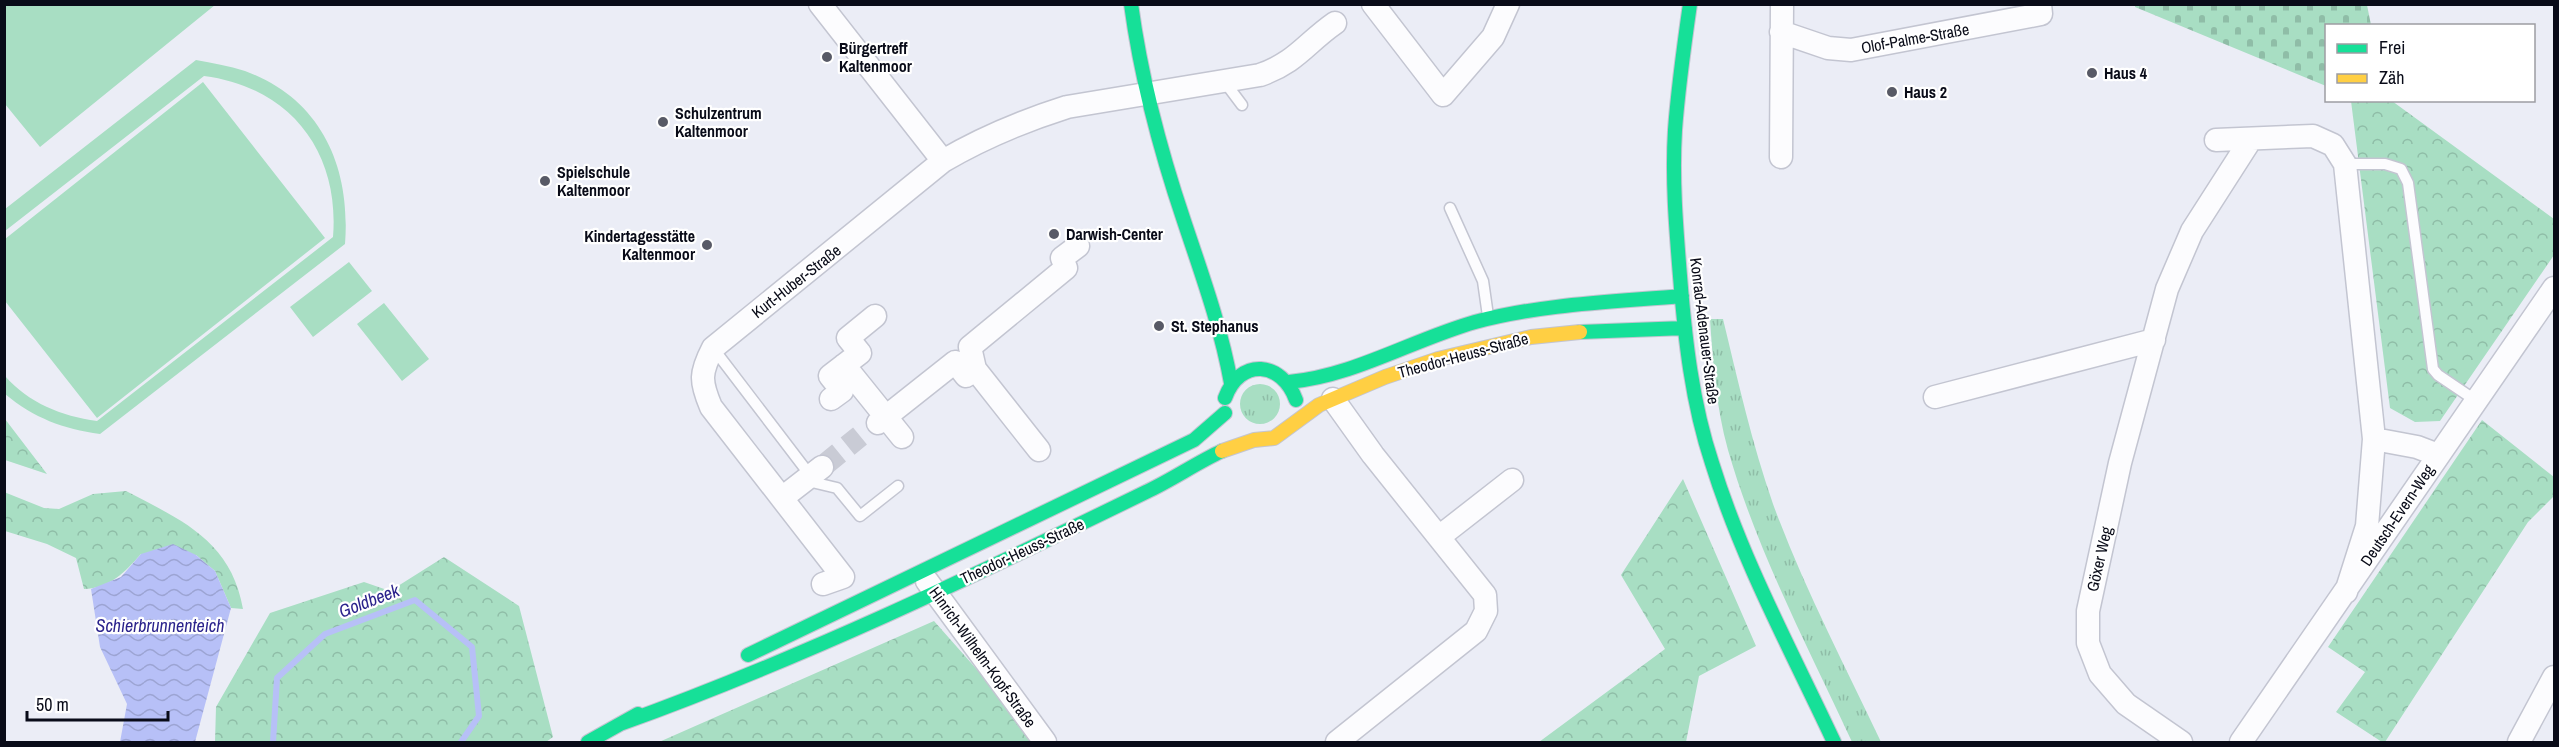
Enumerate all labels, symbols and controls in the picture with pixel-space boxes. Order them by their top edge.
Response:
street label: Olof-Palme-Straße [1859,18,1971,58]
legend [2325,24,2535,102]
text: Frei [2379,35,2405,60]
place label: Bürgertreff Kaltenmoor [839,37,913,77]
marker: Bürgertreff Kaltenmoor [820,50,834,64]
place label: Haus 4 [2104,62,2148,84]
text: Zäh [2379,65,2404,90]
marker: Haus 4 [2085,66,2099,80]
place label: Haus 2 [1904,81,1947,103]
marker: Haus 2 [1885,85,1899,99]
place label: Schulzentrum Kaltenmoor [675,102,762,142]
marker: Schulzentrum Kaltenmoor [656,115,670,129]
place label: Spielschule Kaltenmoor [557,161,631,201]
marker: Spielschule Kaltenmoor [538,174,552,188]
place label: Darwish-Center [1066,223,1164,245]
place label: Kindertagesstätte Kaltenmoor [584,225,696,265]
marker: Darwish-Center [1047,227,1061,241]
marker: Kindertagesstätte Kaltenmoor [700,238,714,252]
street label: Kurt-Huber-Straße [747,239,845,323]
street label: Konrad-Adenauer-Straße [1685,257,1725,405]
place label: St. Stephanus [1171,315,1259,337]
marker: St. Stephanus [1152,319,1166,333]
street label: Theodor-Heuss-Straße [1395,327,1531,383]
street label: Deutsch-Evern-Weg [2355,459,2439,570]
street label: Theodor-Heuss-Straße [957,513,1087,589]
street label: Göxer Weg [2081,524,2117,594]
water label: Goldbeek [335,577,403,624]
street label: Hinrich-Wilhelm-Kopf-Straße [924,582,1042,732]
water label: Schierbrunnenteich [96,613,224,638]
scale bar [27,684,168,722]
text: 50 m [36,692,69,717]

